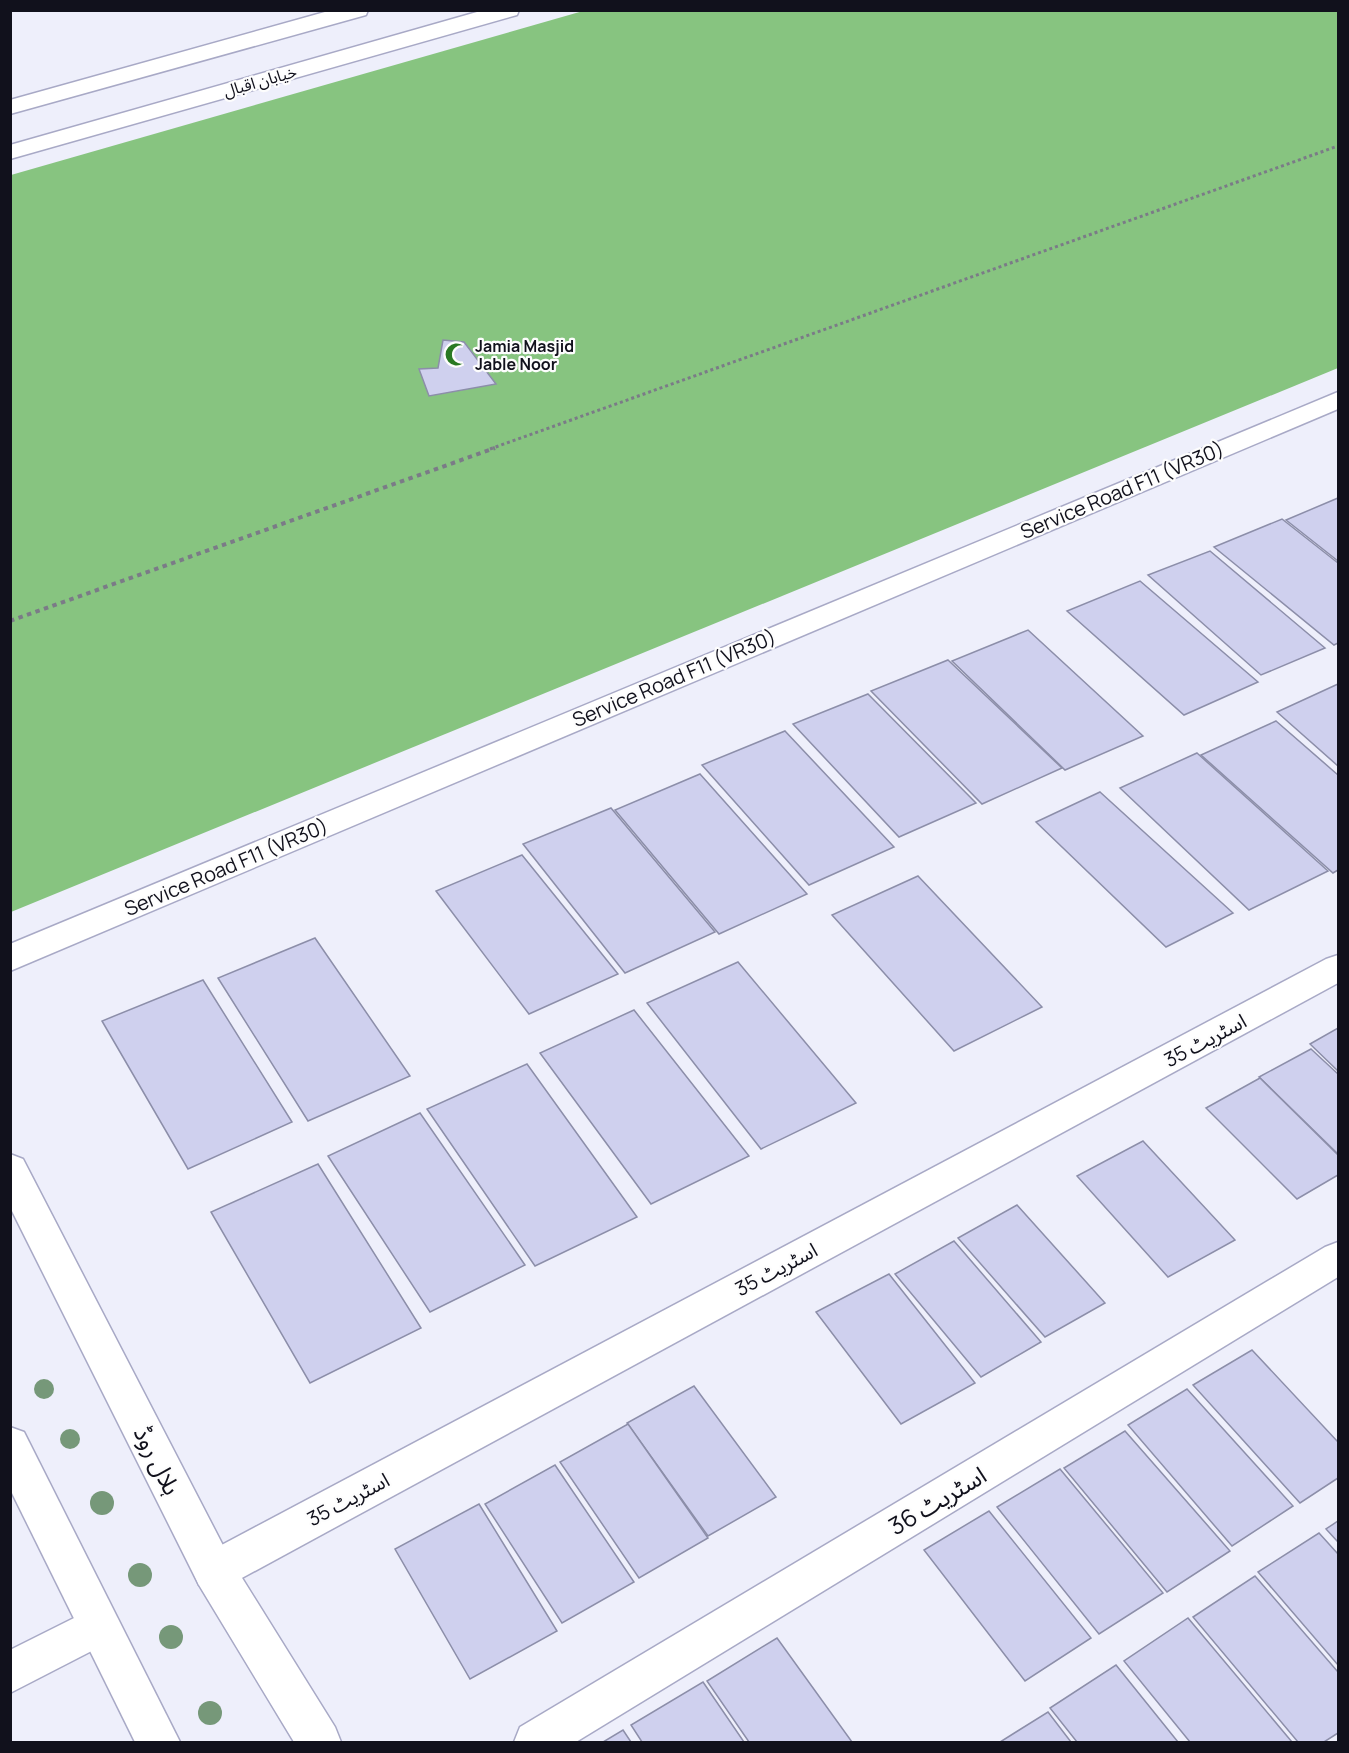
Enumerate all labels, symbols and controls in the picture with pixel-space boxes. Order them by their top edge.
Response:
street label: خیابان اقبال [221,60,299,102]
place label: Jamia Masjid Jable Noor [475,335,574,375]
mosque icon: Jamia Masjid Jable Noor [444,342,470,368]
street label: Service Road F11 (VR30) [1016,435,1228,545]
street label: Service Road F11 (VR30) [568,623,780,733]
street label: Service Road F11 (VR30) [120,812,332,922]
street label: اسٹریٹ 35 [1159,1007,1251,1073]
street label: اسٹریٹ 35 [730,1236,822,1302]
street label: ہلال روڈ [127,1420,189,1500]
street label: اسٹریٹ 36 [882,1458,992,1542]
street label: اسٹریٹ 35 [302,1466,394,1532]

